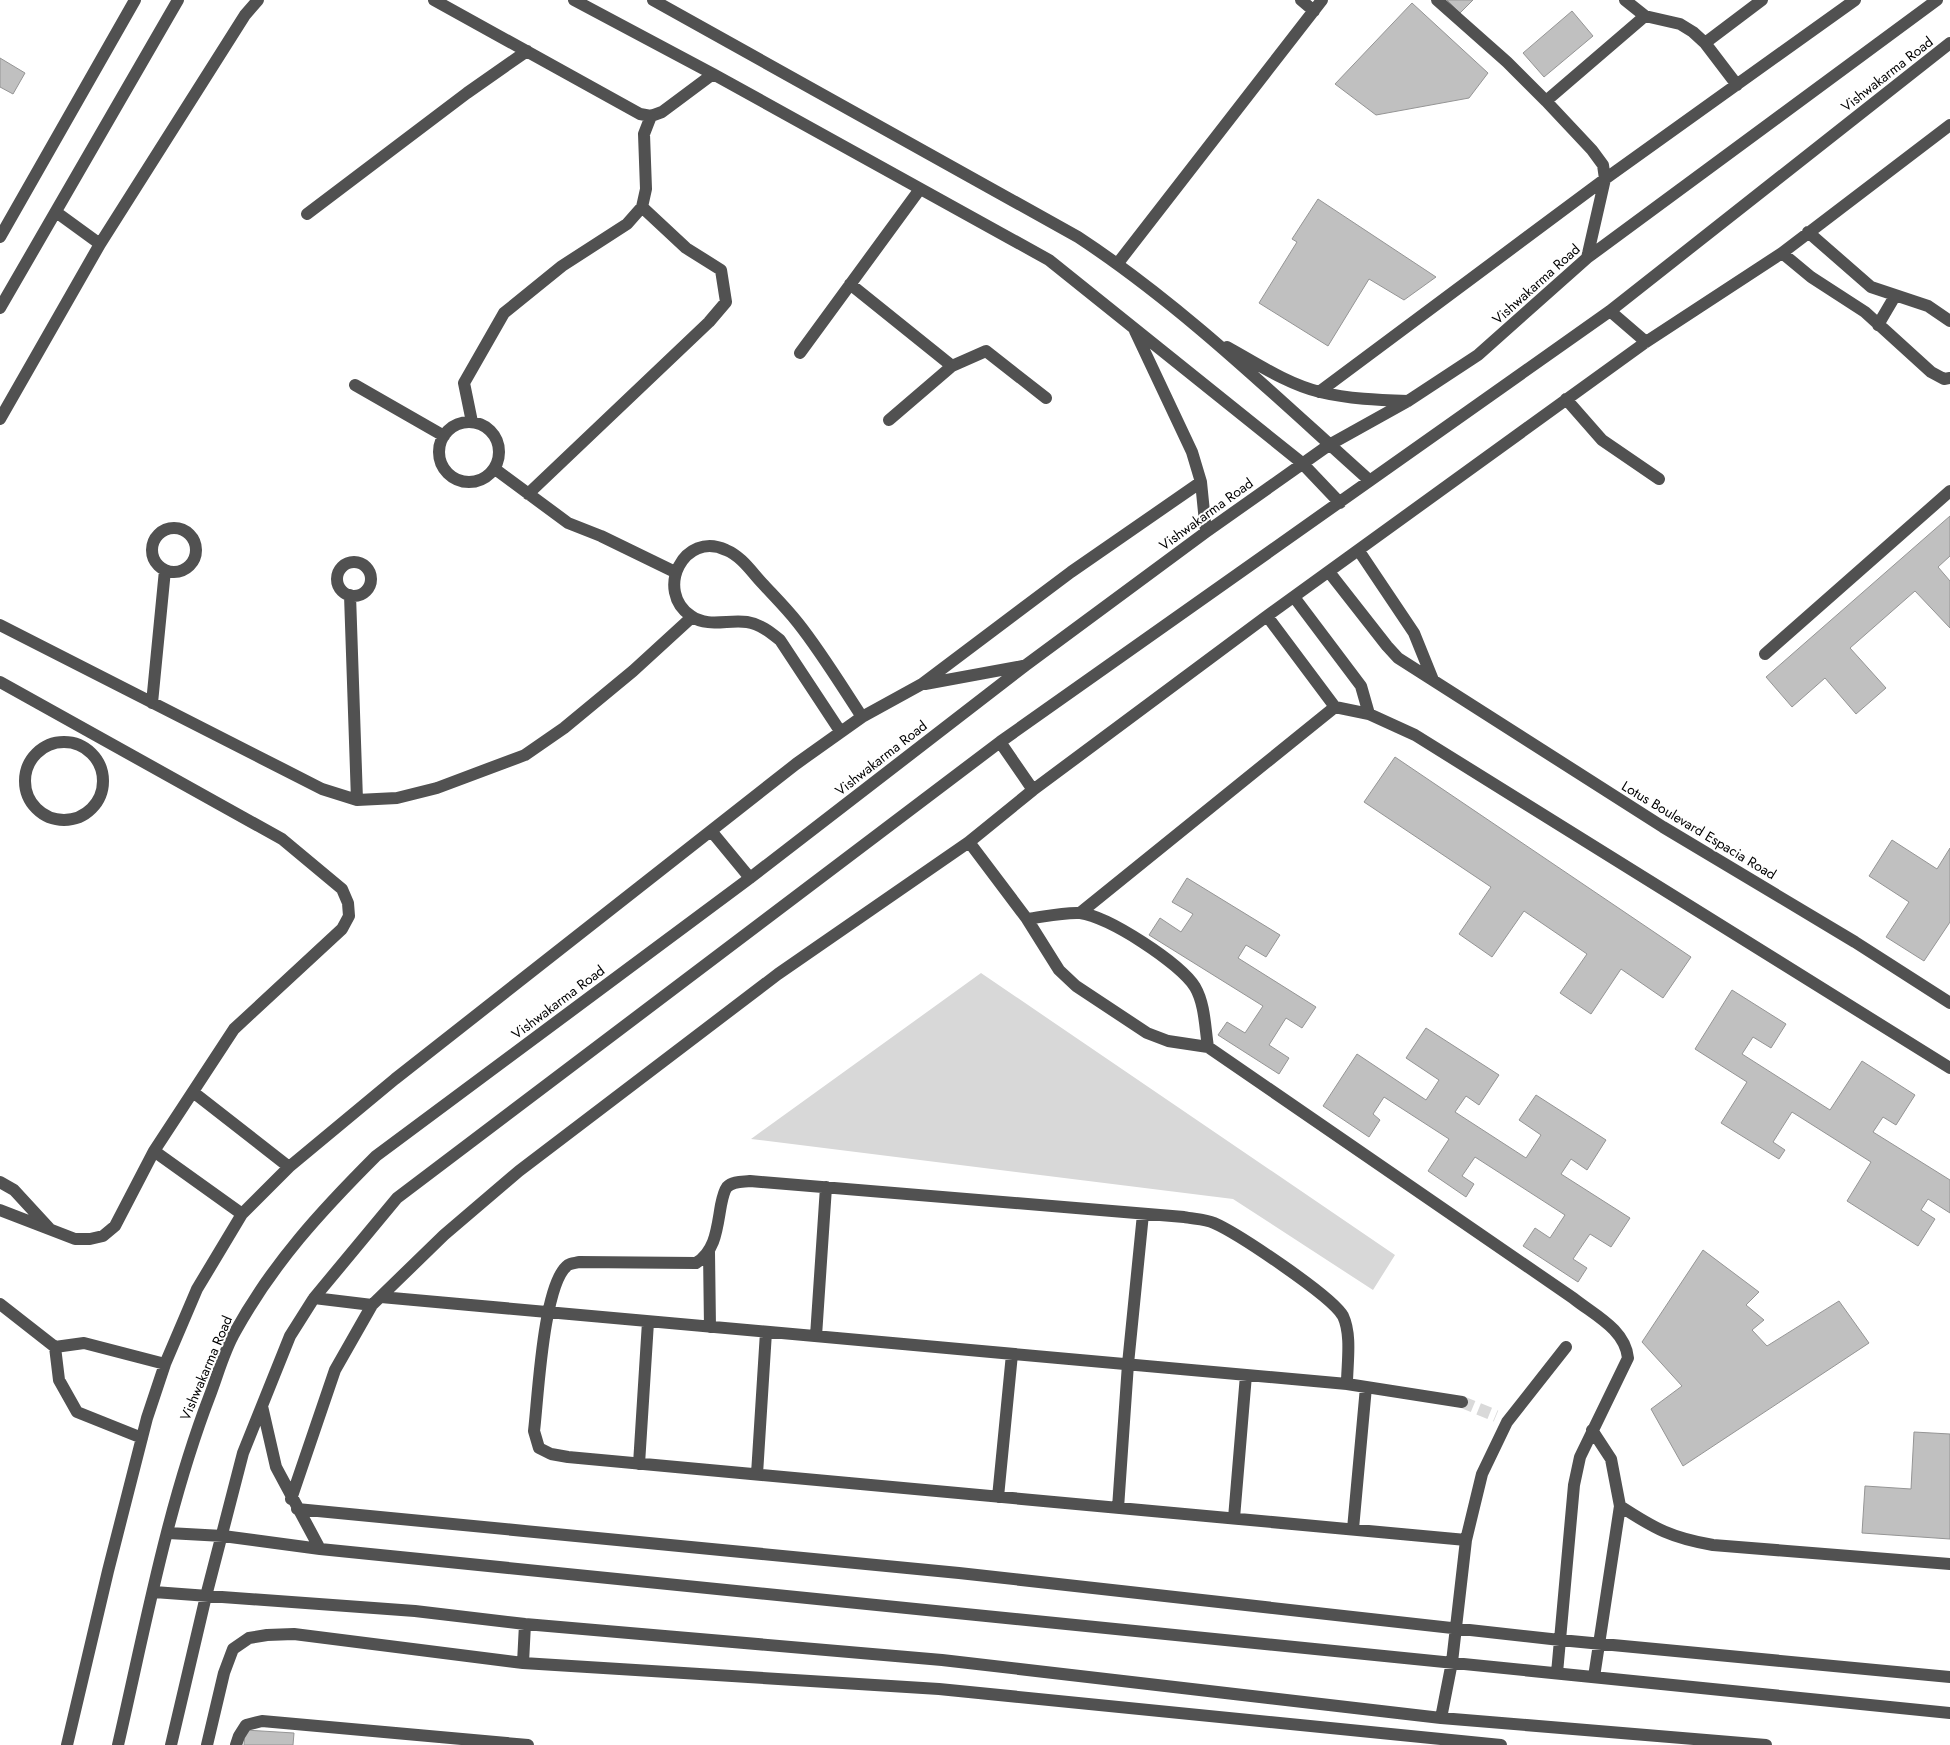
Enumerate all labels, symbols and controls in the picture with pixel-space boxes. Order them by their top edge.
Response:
street label: Vishwakarma Road [1837,32,1937,116]
street label: Vishwakarma Road [1488,239,1584,329]
street label: Vishwakarma Road [1155,473,1257,555]
street label: Vishwakarma Road [831,716,931,800]
street label: Lotus Boulevard Espacia Road [1618,776,1780,884]
street label: Vishwakarma Road [507,960,609,1044]
street label: Vishwakarma Road [175,1313,237,1423]

